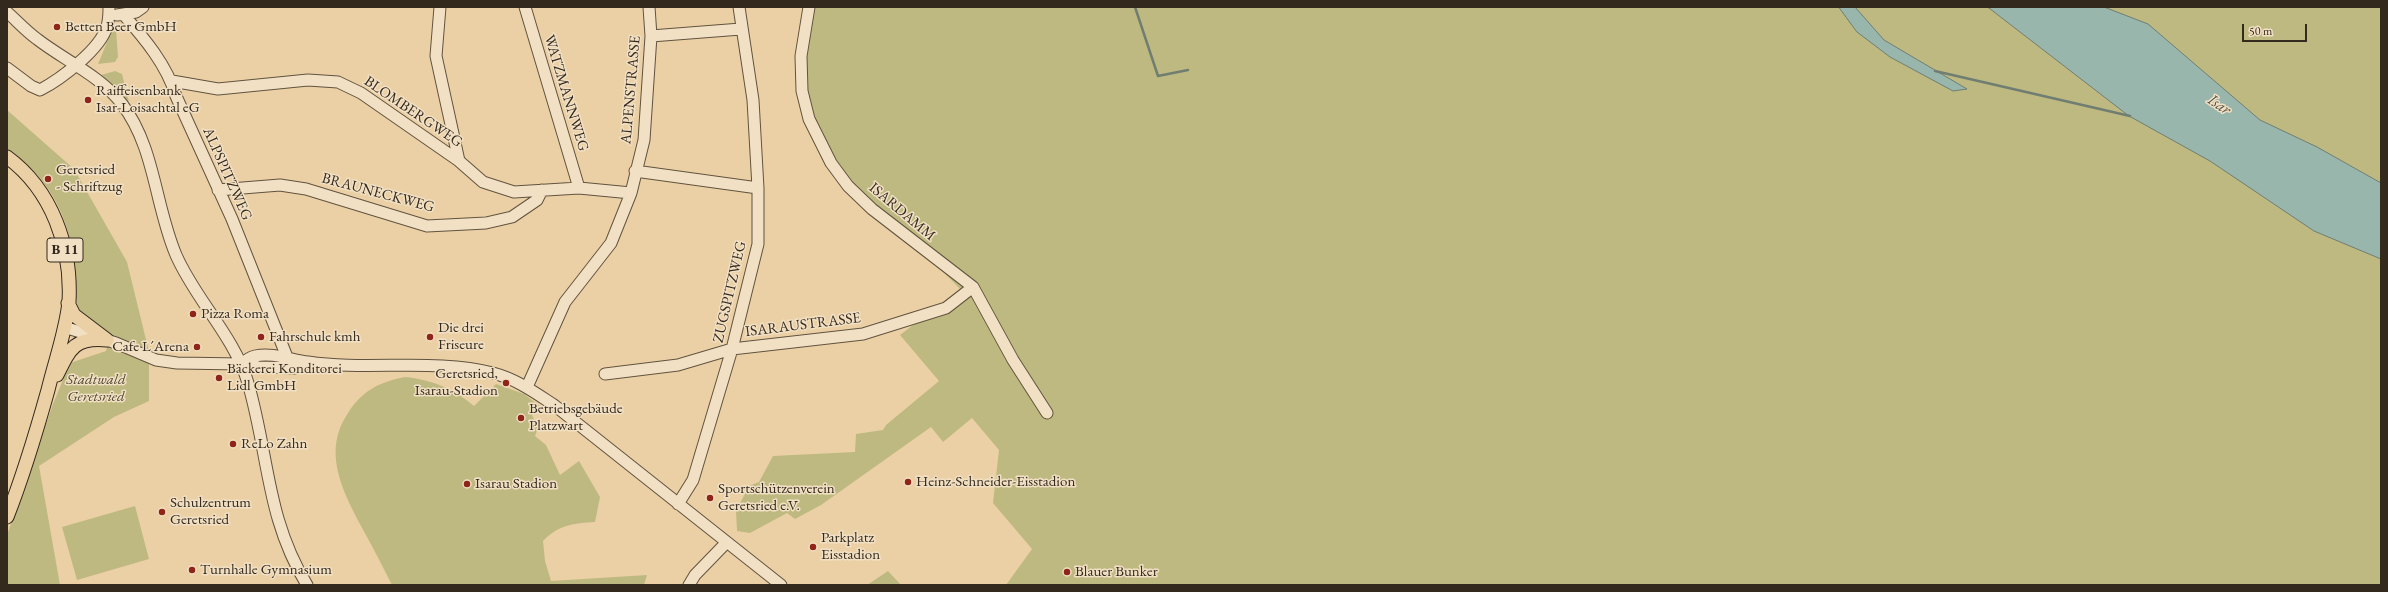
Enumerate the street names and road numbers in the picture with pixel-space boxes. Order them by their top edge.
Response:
street label: WATZMANNWEG [540,33,592,153]
street label: ALPENSTRASSE [617,35,645,145]
street label: BLOMBERGWEG [360,73,466,151]
street label: ALPSPITZWEG [198,125,256,223]
street label: BRAUNECKWEG [320,169,436,217]
street label: ISARDAMM [865,179,939,245]
road number: B 11 [47,238,83,262]
street label: ZUGSPITZWEG [710,239,750,345]
street label: ISARAUSTRASSE [744,309,862,341]

